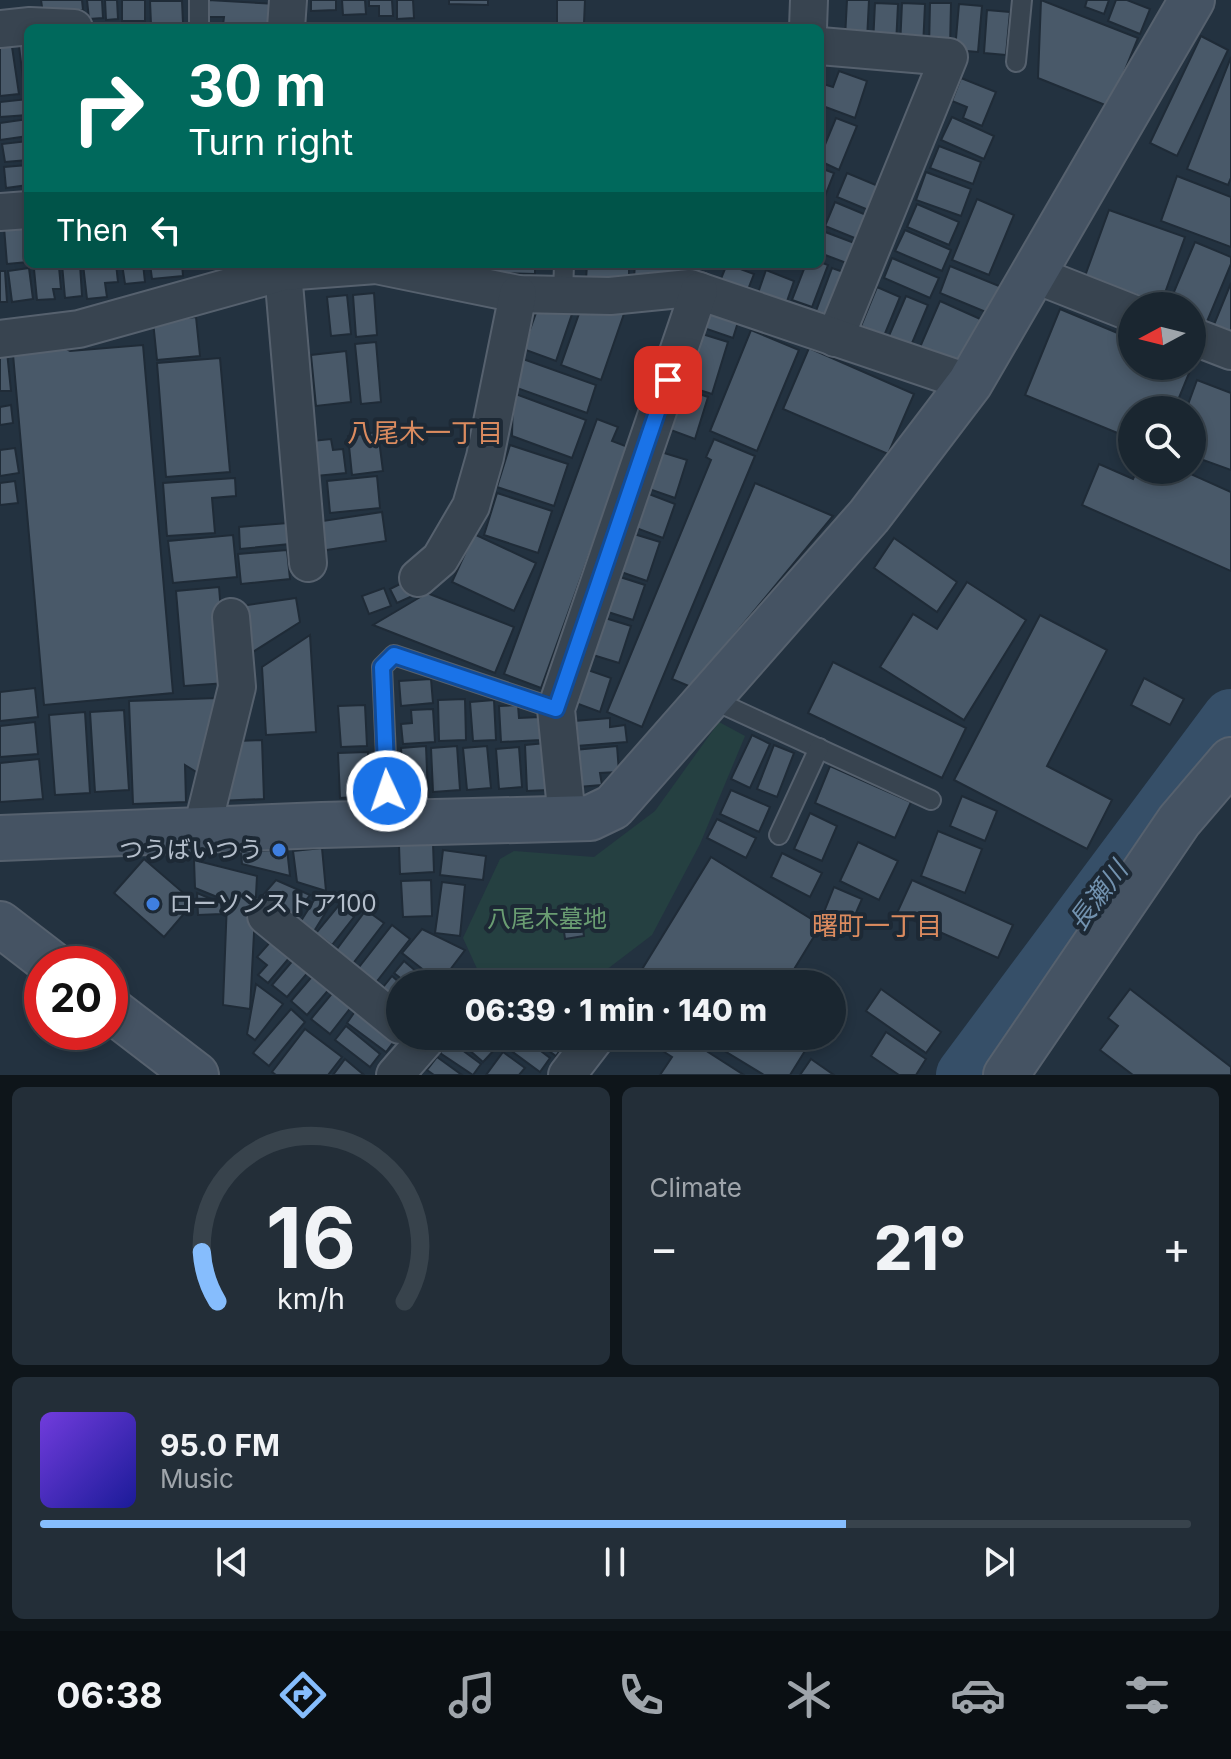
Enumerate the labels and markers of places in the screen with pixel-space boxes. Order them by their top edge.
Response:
pin [634,346,702,414]
place label: つうばいつう [119,835,263,864]
marker: つうばいつう [270,841,288,859]
place label: ローソンストア100 [169,889,377,918]
marker: ローソンストア100 [144,895,162,913]

